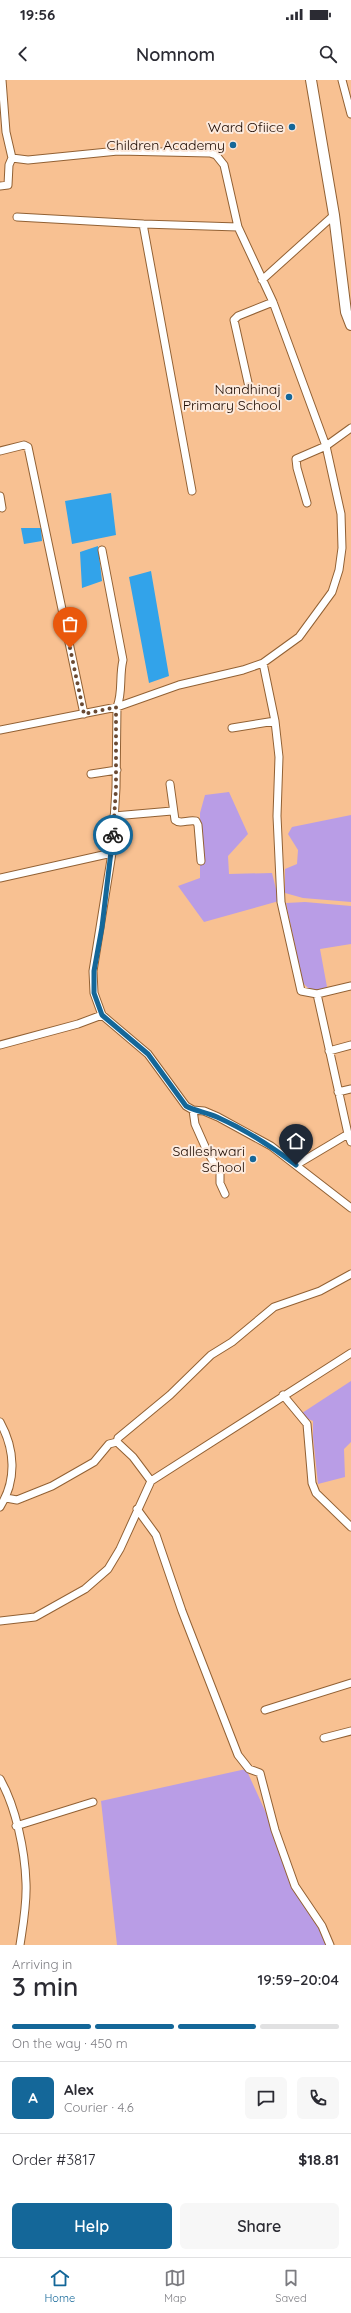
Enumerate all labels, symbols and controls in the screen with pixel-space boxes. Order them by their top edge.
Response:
text: 19:56 [20,5,55,24]
icon: back [12,43,34,65]
text: Nomnom [136,43,215,66]
icon: search [317,43,339,65]
place label: Ward Ofiice [208,118,284,136]
marker: Ward Ofiice [287,122,297,132]
place label: Children Academy [107,136,225,154]
marker: Children Academy [228,140,238,150]
place label: Nandhinaj Primary School [183,380,281,414]
marker: Nandhinaj Primary School [284,392,294,402]
pin [53,607,87,648]
icon: bag [59,613,81,635]
courier [93,815,133,855]
icon: bike [102,824,124,846]
pin [279,1124,313,1165]
icon: home [285,1130,307,1152]
place label: Salleshwari School [172,1142,245,1176]
marker: Salleshwari School [248,1154,258,1164]
text: Arriving in [12,1956,72,1972]
text: 3 min [12,1970,78,2003]
text: 19:59–20:04 [258,1970,339,1989]
text: On the way · 450 m [12,2035,128,2051]
button: chat [245,2077,287,2119]
button: phone [297,2077,339,2119]
text: Alex [64,2080,94,2099]
text: A [28,2088,38,2107]
text: Courier · 4.6 [64,2099,134,2115]
text: Order #3817 [12,2150,95,2169]
text: $18.81 [298,2150,339,2169]
button: Help [12,2203,172,2249]
button: Share [180,2203,339,2249]
tab: Home [44,2267,75,2305]
tab: Map [164,2267,186,2305]
tab: Saved [275,2267,307,2305]

